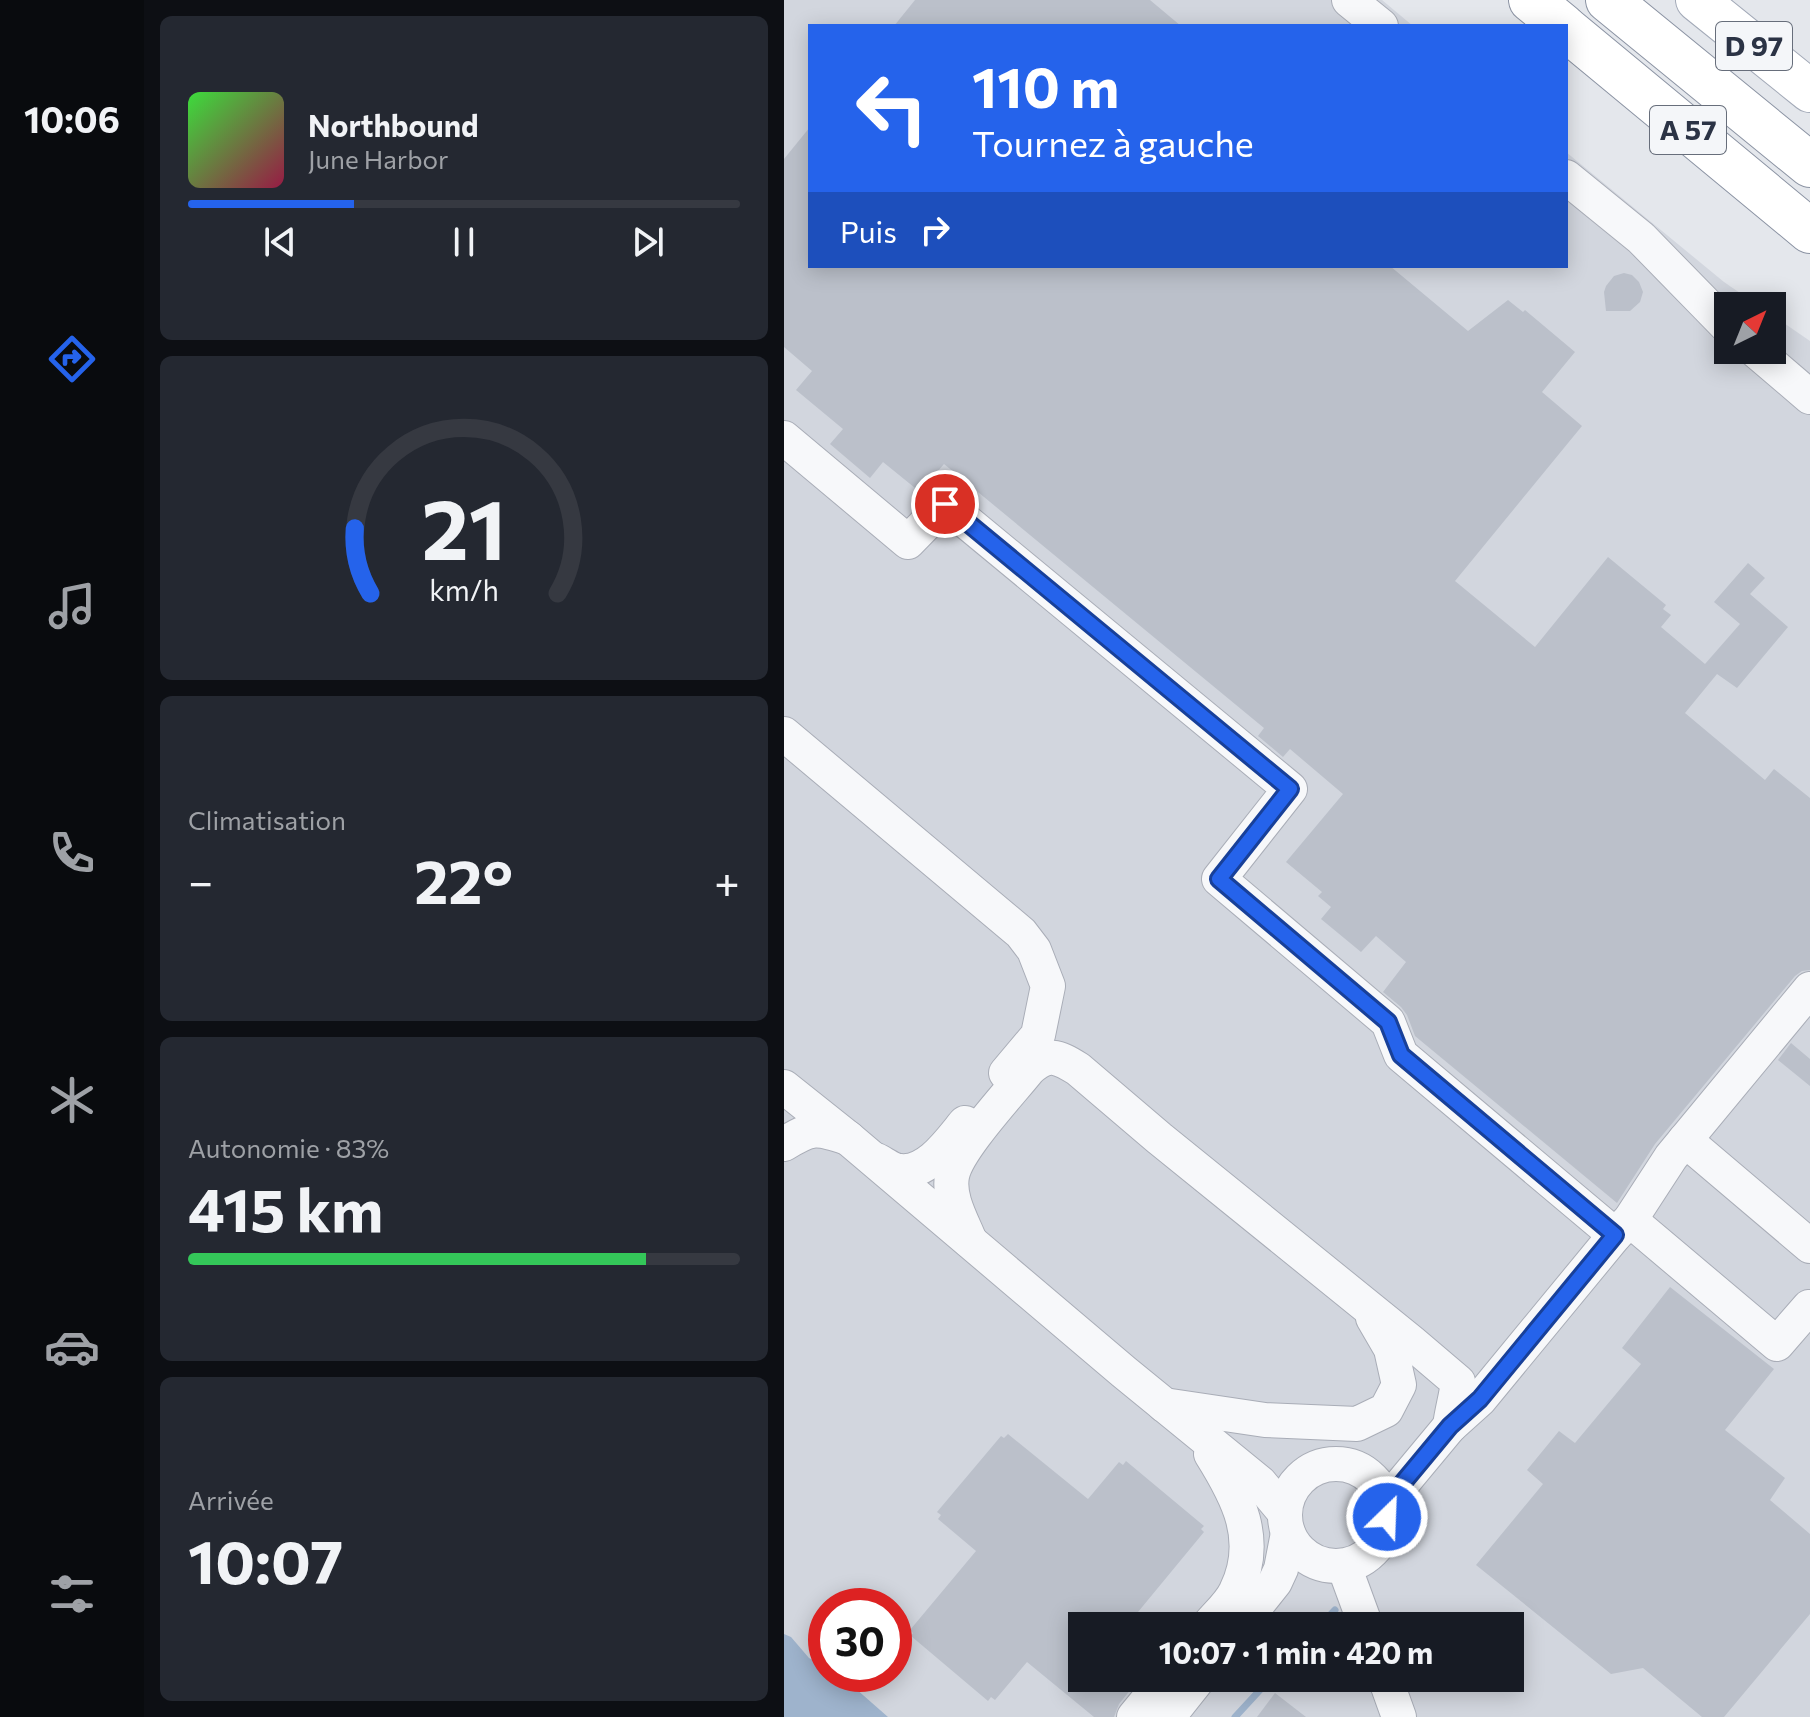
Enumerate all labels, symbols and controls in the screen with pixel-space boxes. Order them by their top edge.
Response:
road number: D 97 [1716,22,1792,70]
text: 110 m [972,51,1119,120]
icon: left [840,56,944,160]
text: 10:06 [24,96,120,140]
text: Northbound [308,106,479,143]
road number: A 57 [1650,106,1726,154]
text: Tournez à gauche [972,120,1254,164]
text: June Harbor [308,143,448,174]
icon: right [913,208,957,252]
text: Puis [840,212,897,249]
icon: previous [258,220,302,264]
icon: pause [442,220,486,264]
icon: next [626,220,670,264]
north arrow [1714,292,1786,364]
map controls [1714,292,1786,364]
icon: directions [44,331,100,387]
pin [911,470,979,538]
text: 21 [422,475,506,577]
icon: arrive [923,482,967,526]
text: km/h [429,572,499,607]
icon: music [44,578,100,634]
text: Climatisation [188,804,346,835]
icon: phone [44,825,100,881]
text: 22° [414,843,513,916]
text: − [188,853,213,907]
text: + [714,853,740,907]
icon: climate [44,1072,100,1128]
text: Autonomie · 83% [188,1132,389,1163]
text: 415 km [188,1171,383,1244]
icon: car [44,1319,100,1375]
position arrow [1345,1475,1429,1559]
text: Arrivée [188,1484,274,1515]
text: 10:07 [188,1523,343,1596]
icon: filters [44,1566,100,1622]
speed limit sign: 30 [808,1588,912,1692]
text: 10:07 · 1 min · 420 m [1159,1633,1433,1670]

